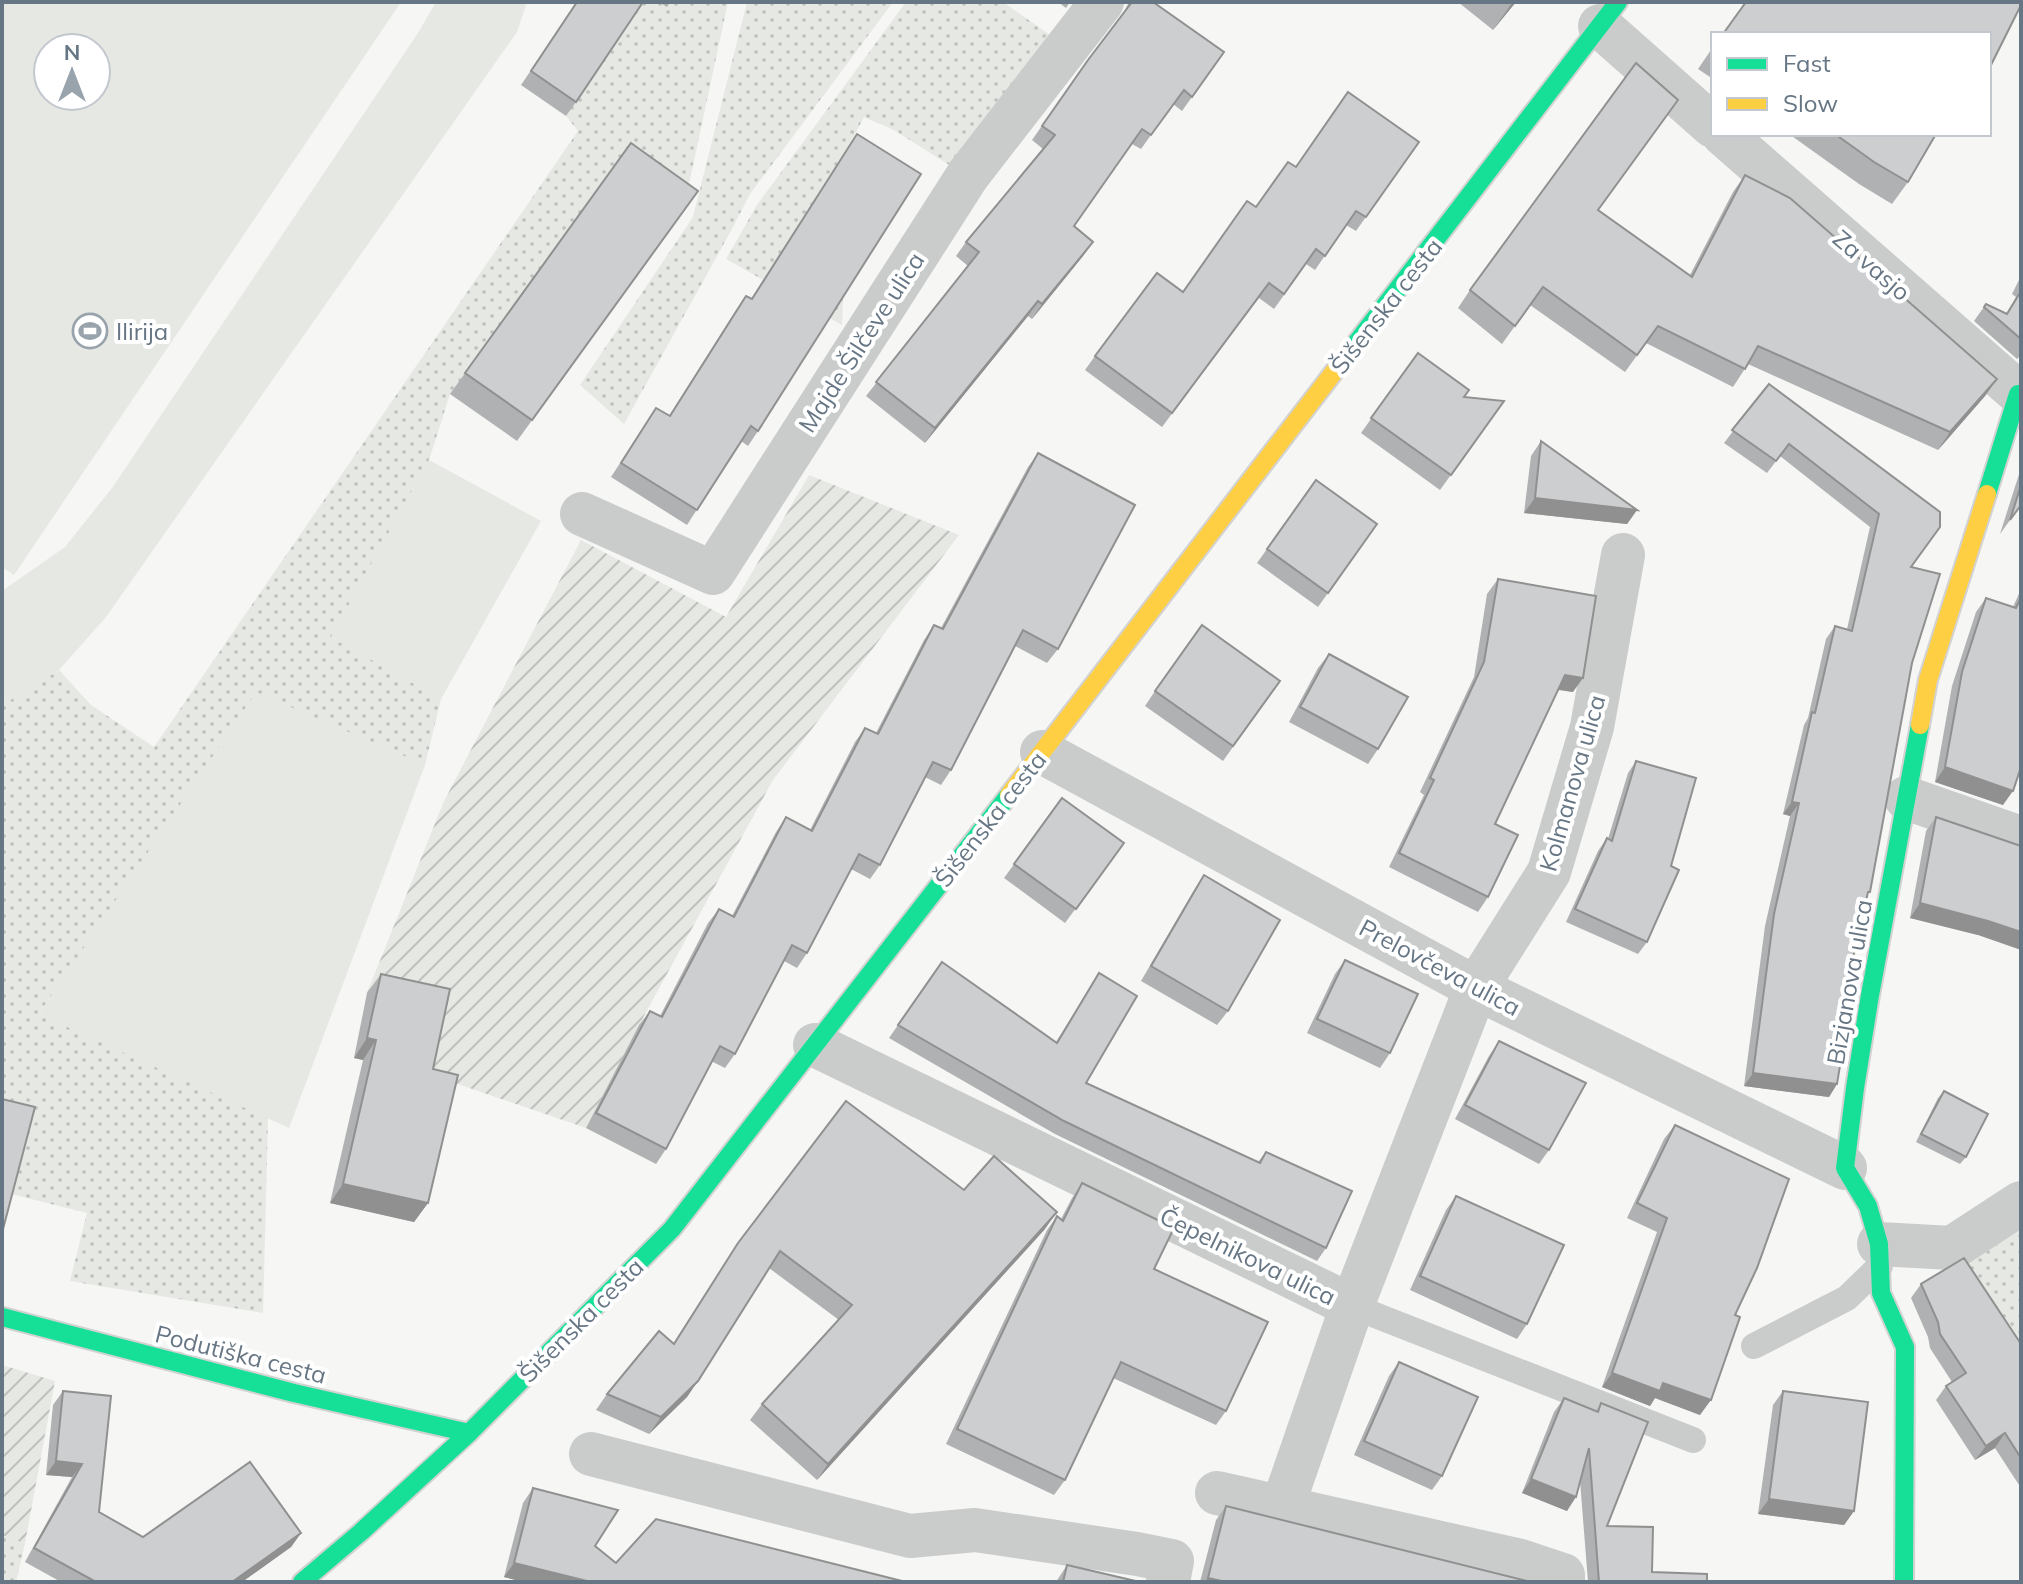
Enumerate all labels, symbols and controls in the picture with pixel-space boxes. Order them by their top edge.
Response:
north arrow [32,32,112,112]
legend [1711,32,1991,136]
text: N [64,38,80,66]
text: Fast [1783,48,1831,78]
text: Slow [1783,88,1838,118]
street label: Za vasjo [1827,223,1917,307]
street label: Šišenska cesta [1324,232,1448,380]
street label: Majde Šilčeve ulica [792,246,930,438]
sports icon: Ilirija [71,312,109,350]
place label: Ilirija [116,316,168,346]
street label: Kolmanova ulica [1532,691,1612,875]
street label: Šišenska cesta [928,745,1052,893]
street label: Bizjanova ulica [1820,897,1878,1067]
street label: Prelovčeva ulica [1354,912,1526,1022]
street label: Čepelnikova ulica [1155,1200,1341,1312]
street label: Šišenska cesta [512,1251,650,1389]
street label: Podutiška cesta [152,1318,330,1390]

